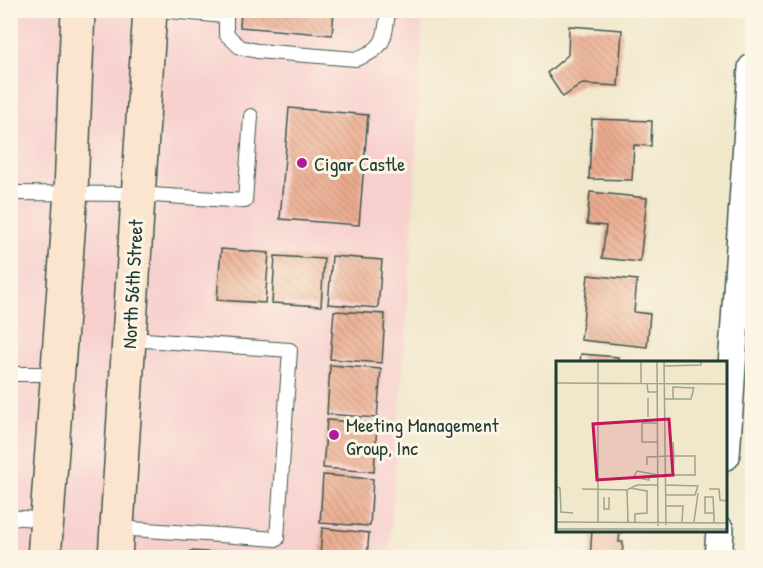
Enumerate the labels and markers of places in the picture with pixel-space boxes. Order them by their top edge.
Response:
place label: Cigar Castle [314,150,405,177]
marker: Cigar Castle [295,156,309,170]
place label: Meeting Management Group, Inc [346,411,500,461]
marker: Meeting Management Group, Inc [327,428,341,442]

